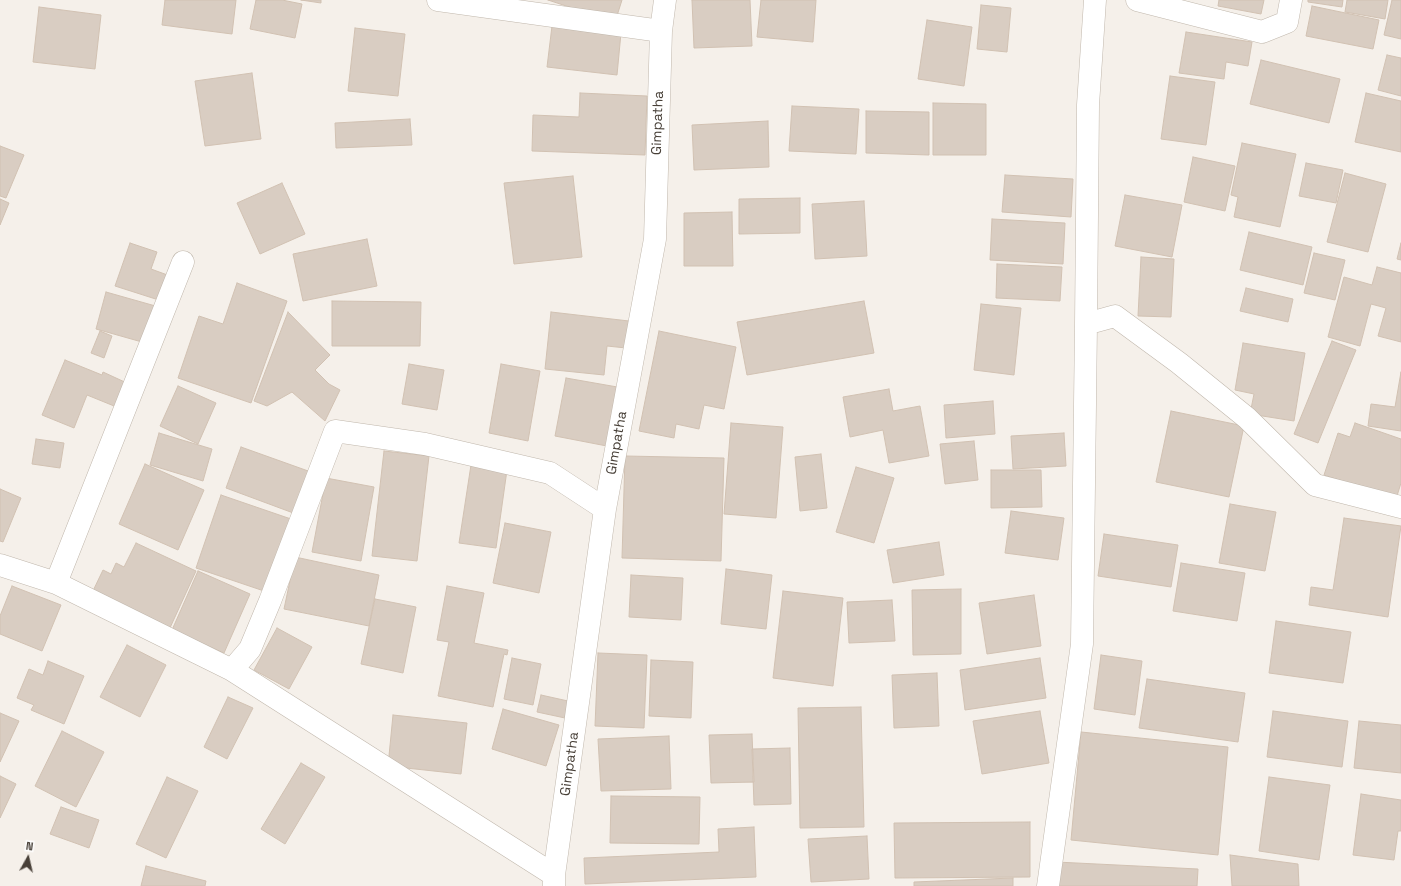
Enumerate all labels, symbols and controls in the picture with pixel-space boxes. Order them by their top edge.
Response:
street label: Gimpatha [648,91,668,155]
street label: Gimpatha [603,410,631,476]
street label: Gimpatha [557,731,583,797]
north arrow [8,838,48,878]
text: N [25,839,34,854]

